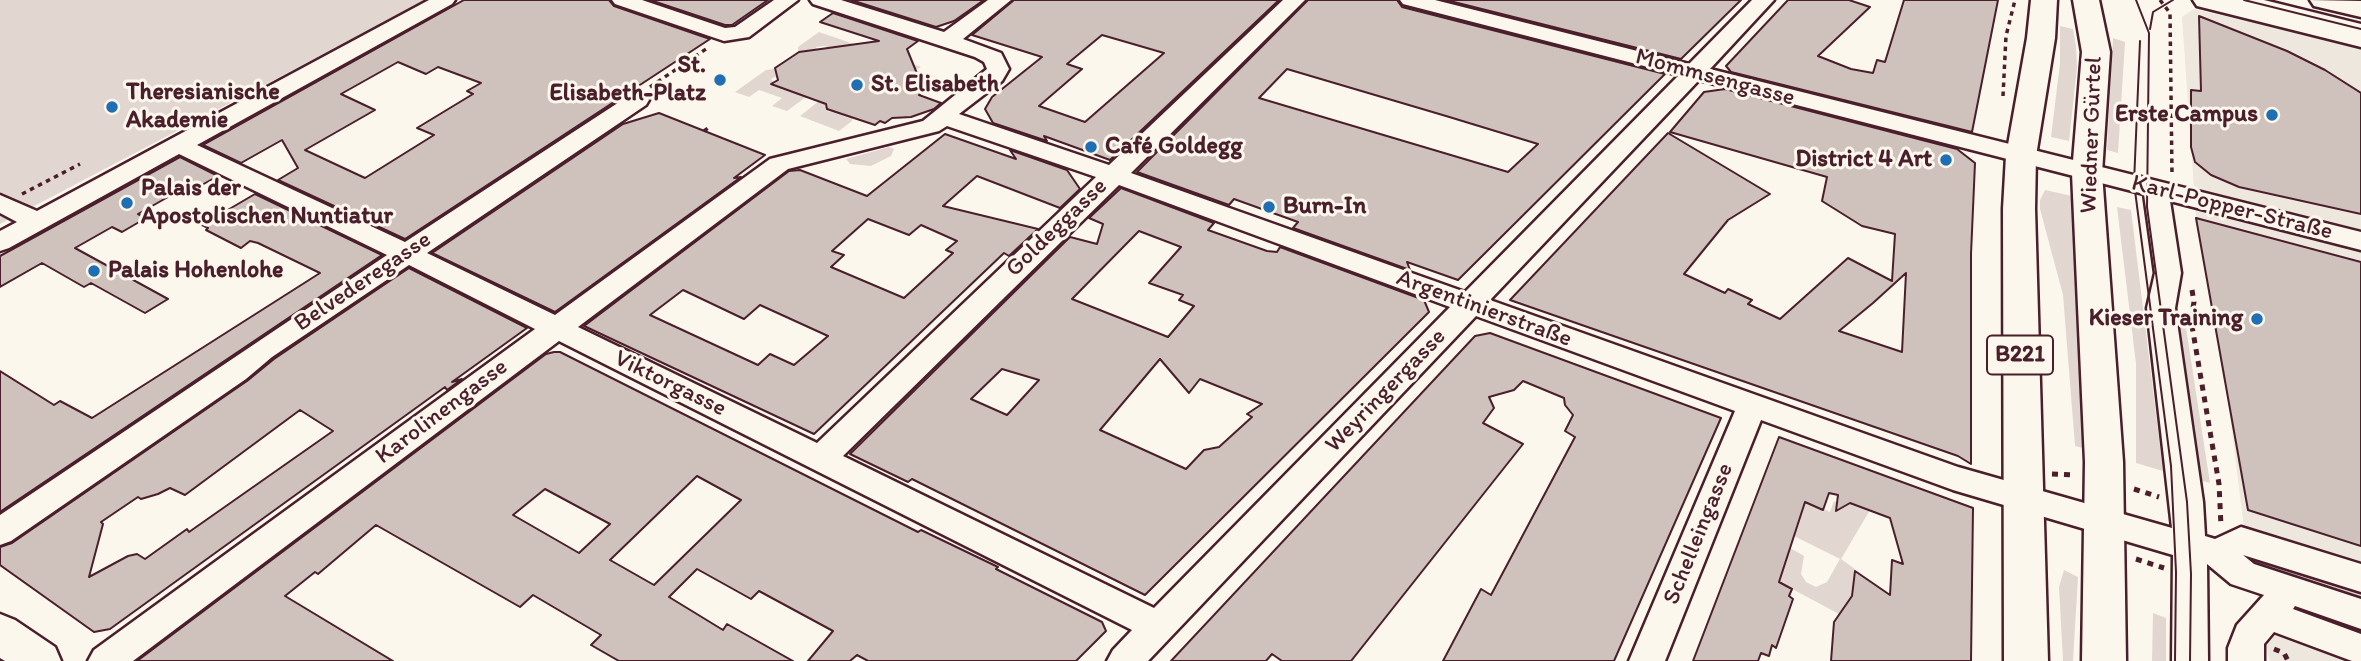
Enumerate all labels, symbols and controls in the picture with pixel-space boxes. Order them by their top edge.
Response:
street label: Mommsengasse [1632,43,1798,113]
place label: St. Elisabeth-Platz [549,52,706,108]
street label: Wiedner Gürtel [2075,56,2109,214]
place label: St. Elisabeth [871,71,999,99]
marker: St. Elisabeth-Platz [712,72,728,88]
marker: St. Elisabeth [849,77,865,93]
place label: Theresianische Akademie [126,79,280,135]
marker: Theresianische Akademie [104,99,120,115]
place label: Erste Campus [2115,101,2258,129]
marker: Erste Campus [2264,107,2280,123]
place label: Café Goldegg [1105,133,1243,161]
marker: Café Goldegg [1083,139,1099,155]
place label: District 4 Art [1795,146,1932,174]
marker: District 4 Art [1938,152,1954,168]
street label: Karl-Popper-Straße [2129,169,2335,247]
street label: Goldeggasse [1000,173,1114,283]
place label: Palais der Apostolischen Nuntiatur [141,175,393,231]
place label: Burn-In [1283,193,1366,221]
marker: Palais der Apostolischen Nuntiatur [119,195,135,211]
marker: Burn-In [1261,199,1277,215]
street label: Belvederegasse [289,226,437,338]
place label: Palais Hohenlohe [108,257,284,285]
marker: Palais Hohenlohe [86,263,102,279]
street label: Argentinierstraße [1392,264,1576,354]
place label: Kieser Training [2089,305,2243,333]
marker: Kieser Training [2249,311,2265,327]
street label: Weyringergasse [1319,323,1453,459]
road number: B221 [1987,336,2053,374]
street label: Viktorgasse [609,345,731,423]
street label: Karolinengasse [370,353,514,471]
street label: Schelleingasse [1658,459,1740,609]

